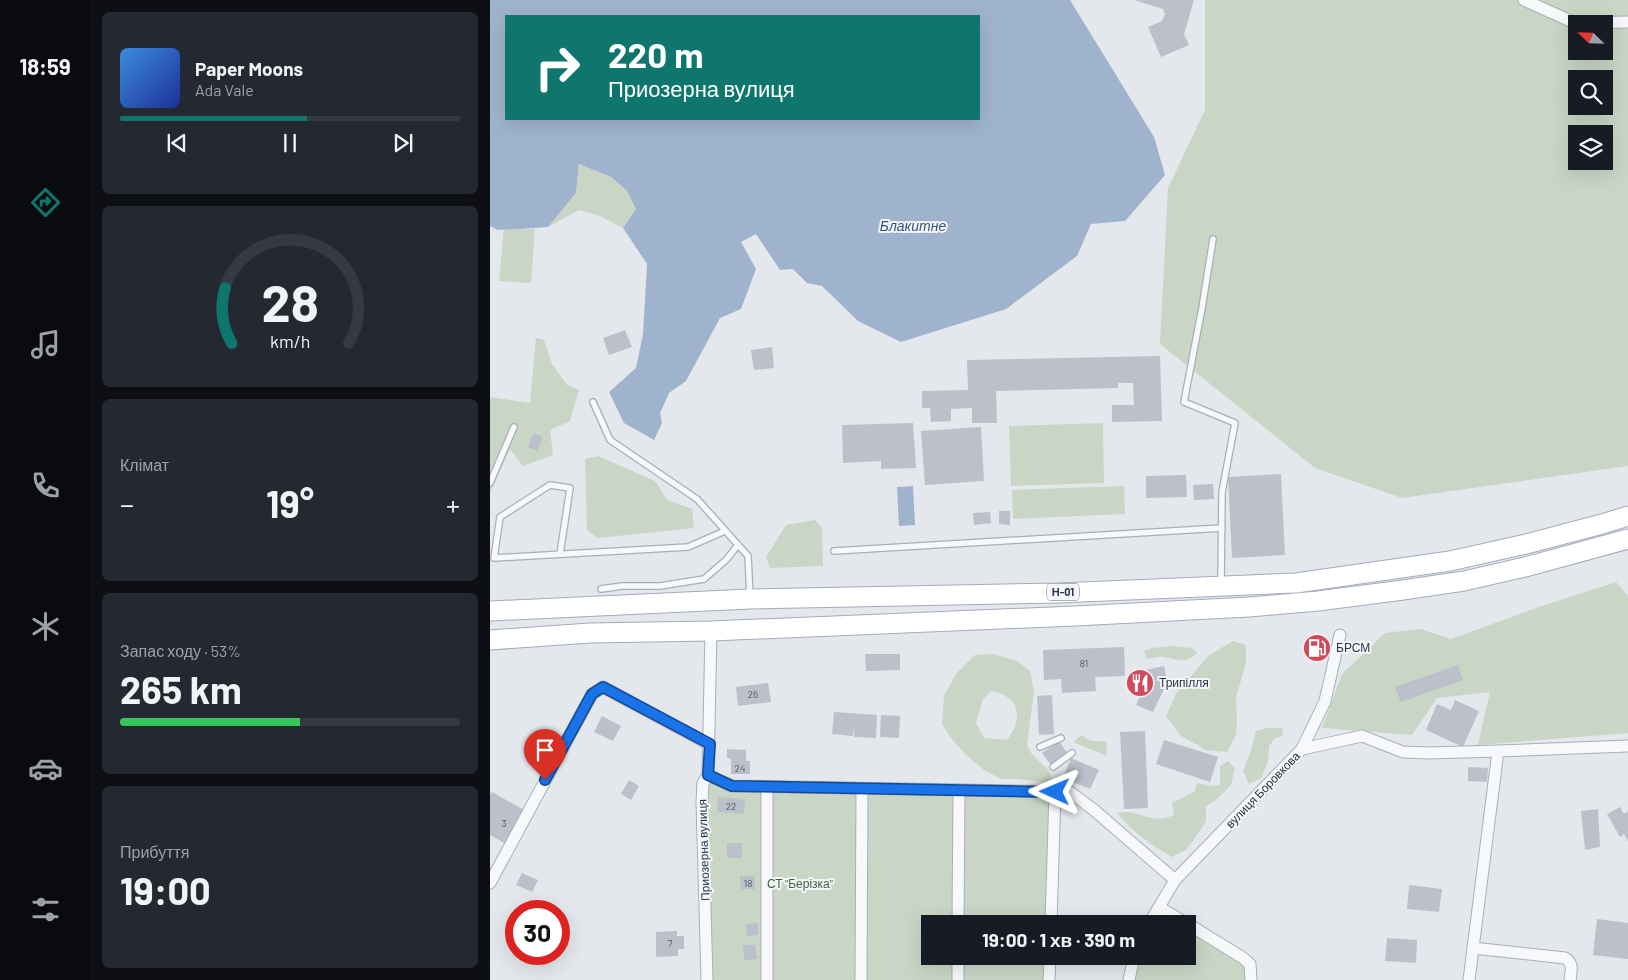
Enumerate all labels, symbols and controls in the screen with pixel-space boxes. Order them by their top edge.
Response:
north arrow [1568,15,1612,60]
map controls [1568,15,1613,170]
text: 220 m [608,33,703,75]
icon: right [525,35,590,100]
text: 18:59 [19,53,71,79]
text: Paper Moons [195,57,303,80]
button: search [1568,70,1613,115]
text: Приозерна вулиця [608,75,795,101]
text: Ada Vale [195,80,254,99]
button: layers [1568,125,1613,170]
icon: previous [163,129,191,157]
icon: pause [276,129,304,157]
icon: next [389,129,417,157]
icon: directions [28,185,63,220]
water label: Блакитне [880,217,946,234]
text: 28 [261,270,319,332]
icon: music [28,327,63,362]
text: km/h [270,330,310,352]
text: Клімат [120,455,169,474]
icon: phone [28,468,63,503]
text: 19° [266,480,314,526]
text: − [120,487,134,521]
text: + [446,487,460,521]
road number: Н-01 [1047,584,1079,600]
icon: climate [28,609,63,644]
fuel station icon: БРСМ [1302,633,1332,663]
place label: БРСМ [1336,640,1370,654]
text: Запас ходу · 53% [120,641,241,660]
house number: 81 [1080,657,1088,669]
text: 265 km [120,666,242,712]
restaurant icon: Трипілля [1125,668,1155,698]
place label: Трипілля [1159,675,1209,690]
house number: 26 [748,688,758,700]
pin [524,729,566,780]
icon: arrive [531,736,559,764]
street label: вулиця Боровкова [1222,748,1303,831]
icon: car [28,751,63,786]
house number: 24 [735,762,745,774]
position arrow [1028,765,1080,817]
street label: Приозерна вулиця [694,799,713,901]
house number: 22 [726,800,736,812]
house number: 3 [501,817,507,829]
text: Прибуття [120,842,189,861]
text: 19:00 [120,867,211,913]
park label: СТ "Берізка" [767,876,833,891]
house number: 18 [744,877,752,889]
icon: filters [28,892,63,927]
speed limit sign: 30 [505,900,570,965]
text: 19:00 · 1 хв · 390 m [982,928,1135,951]
house number: 7 [668,937,673,949]

